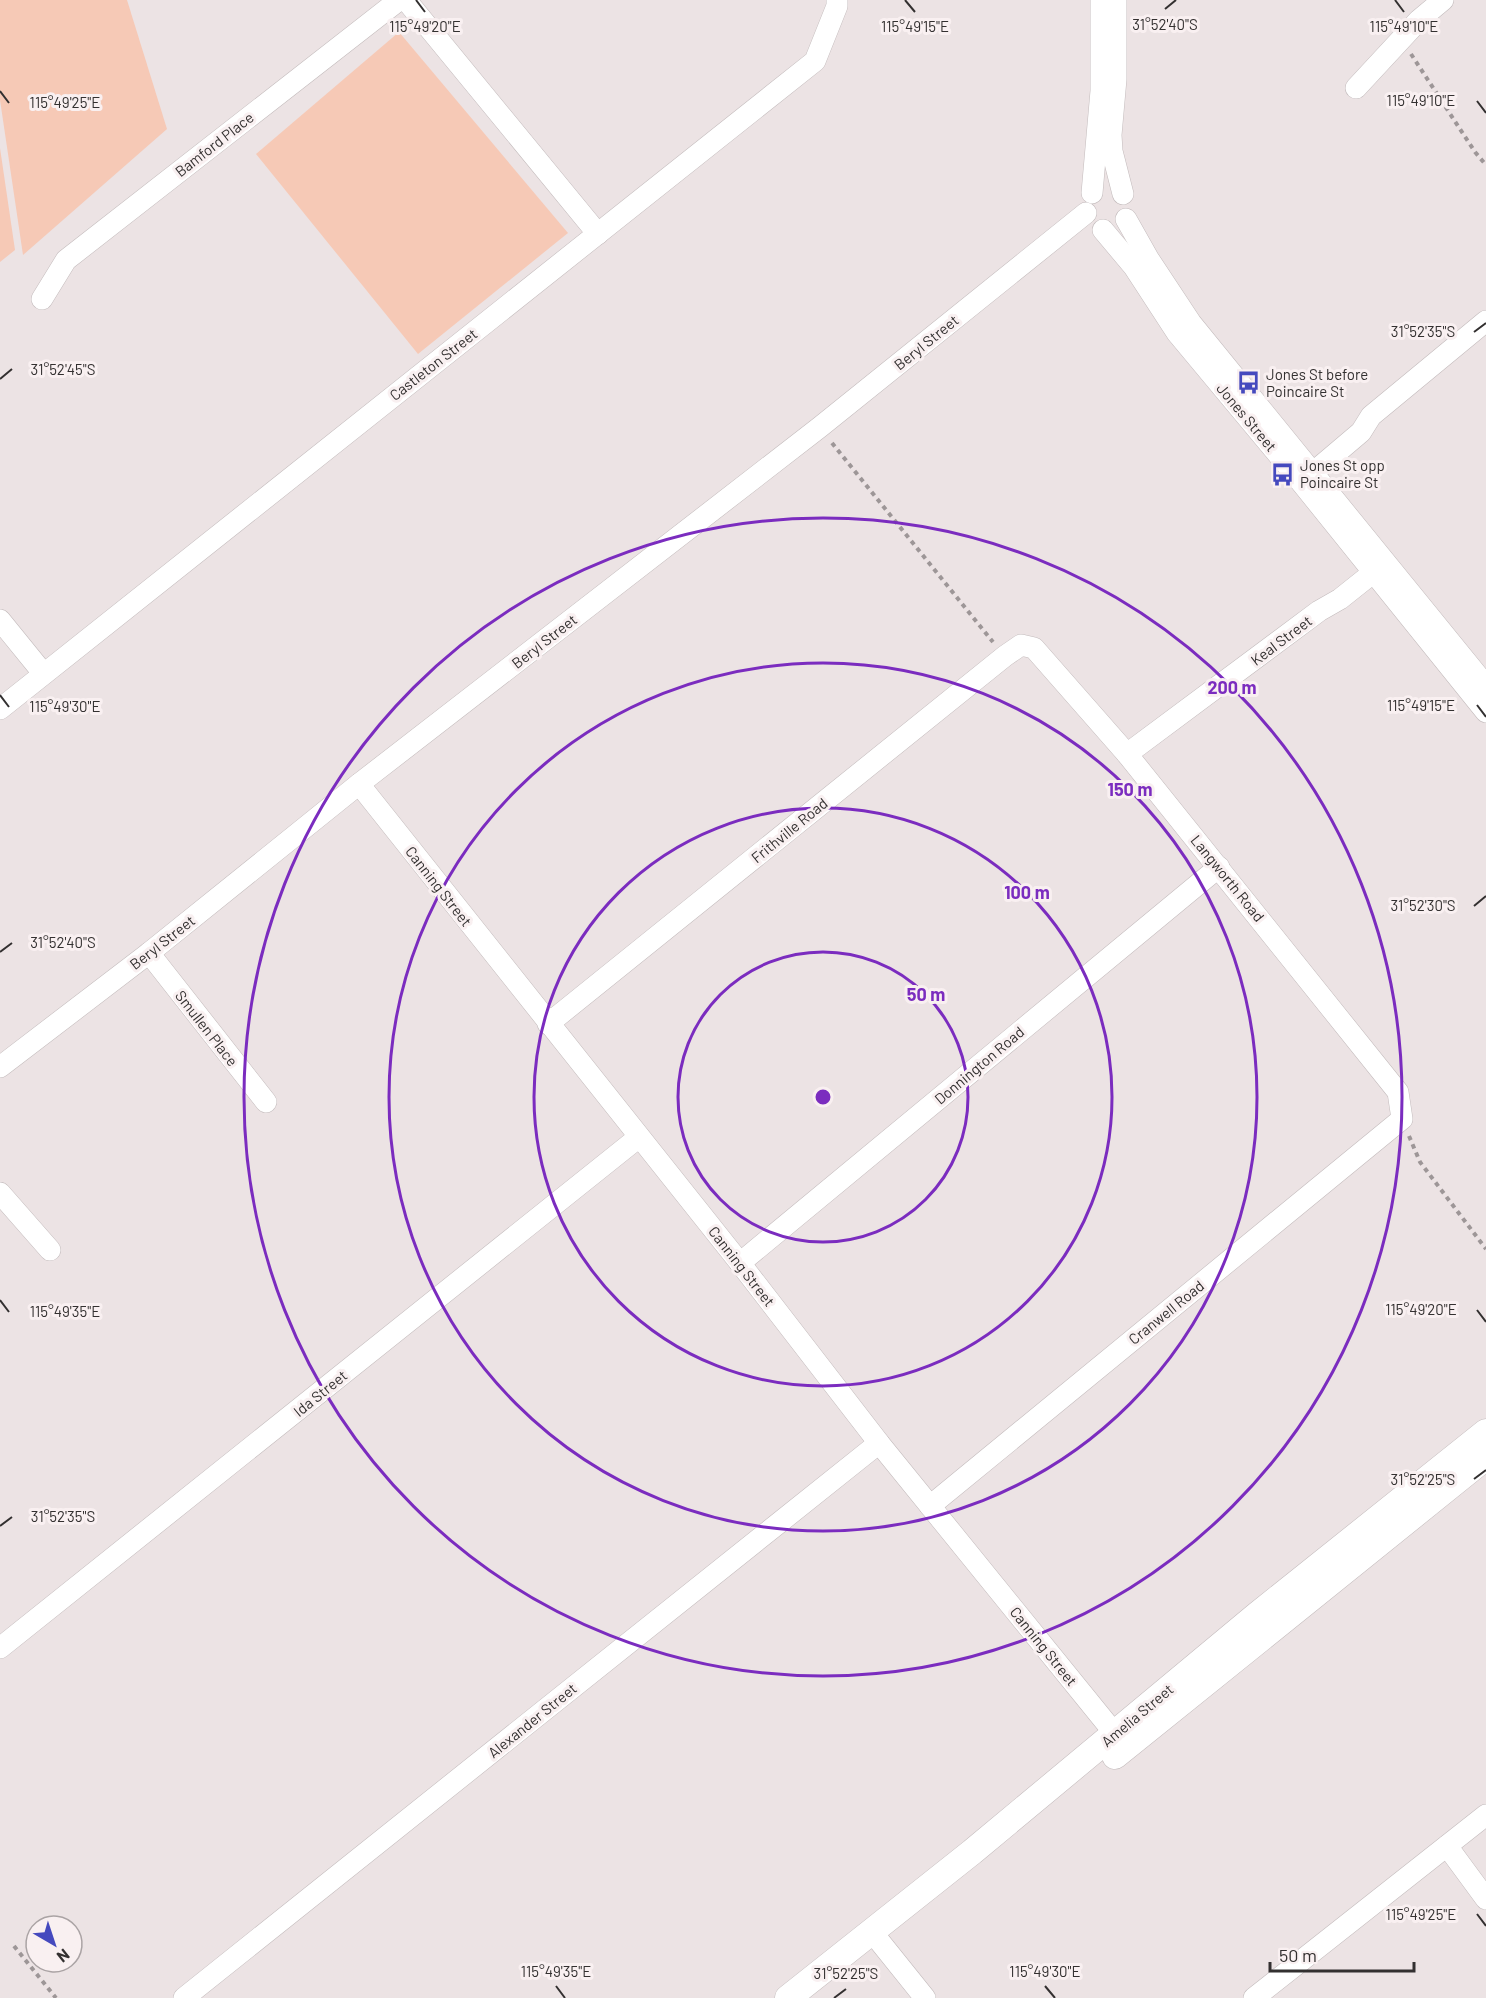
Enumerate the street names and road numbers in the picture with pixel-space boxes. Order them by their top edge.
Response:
street label: Bamford Place [171,108,257,180]
street label: Beryl Street [890,311,962,373]
street label: Castleton Street [386,324,480,404]
street label: Jones Street [1213,379,1281,455]
street label: Beryl Street [508,610,580,672]
street label: Keal Street [1247,611,1315,669]
street label: Frithville Road [747,794,831,866]
street label: Langworth Road [1188,831,1268,925]
street label: Canning Street [402,842,476,930]
street label: Beryl Street [126,911,198,973]
street label: Smullen Place [172,987,242,1069]
street label: Donnington Road [931,1022,1027,1108]
street label: Canning Street [705,1222,779,1310]
street label: Cranwell Road [1125,1276,1207,1348]
street label: Ida Street [290,1366,350,1420]
street label: Canning Street [1007,1603,1081,1689]
street label: Alexander Street [484,1679,580,1761]
street label: Amelia Street [1097,1680,1177,1750]

